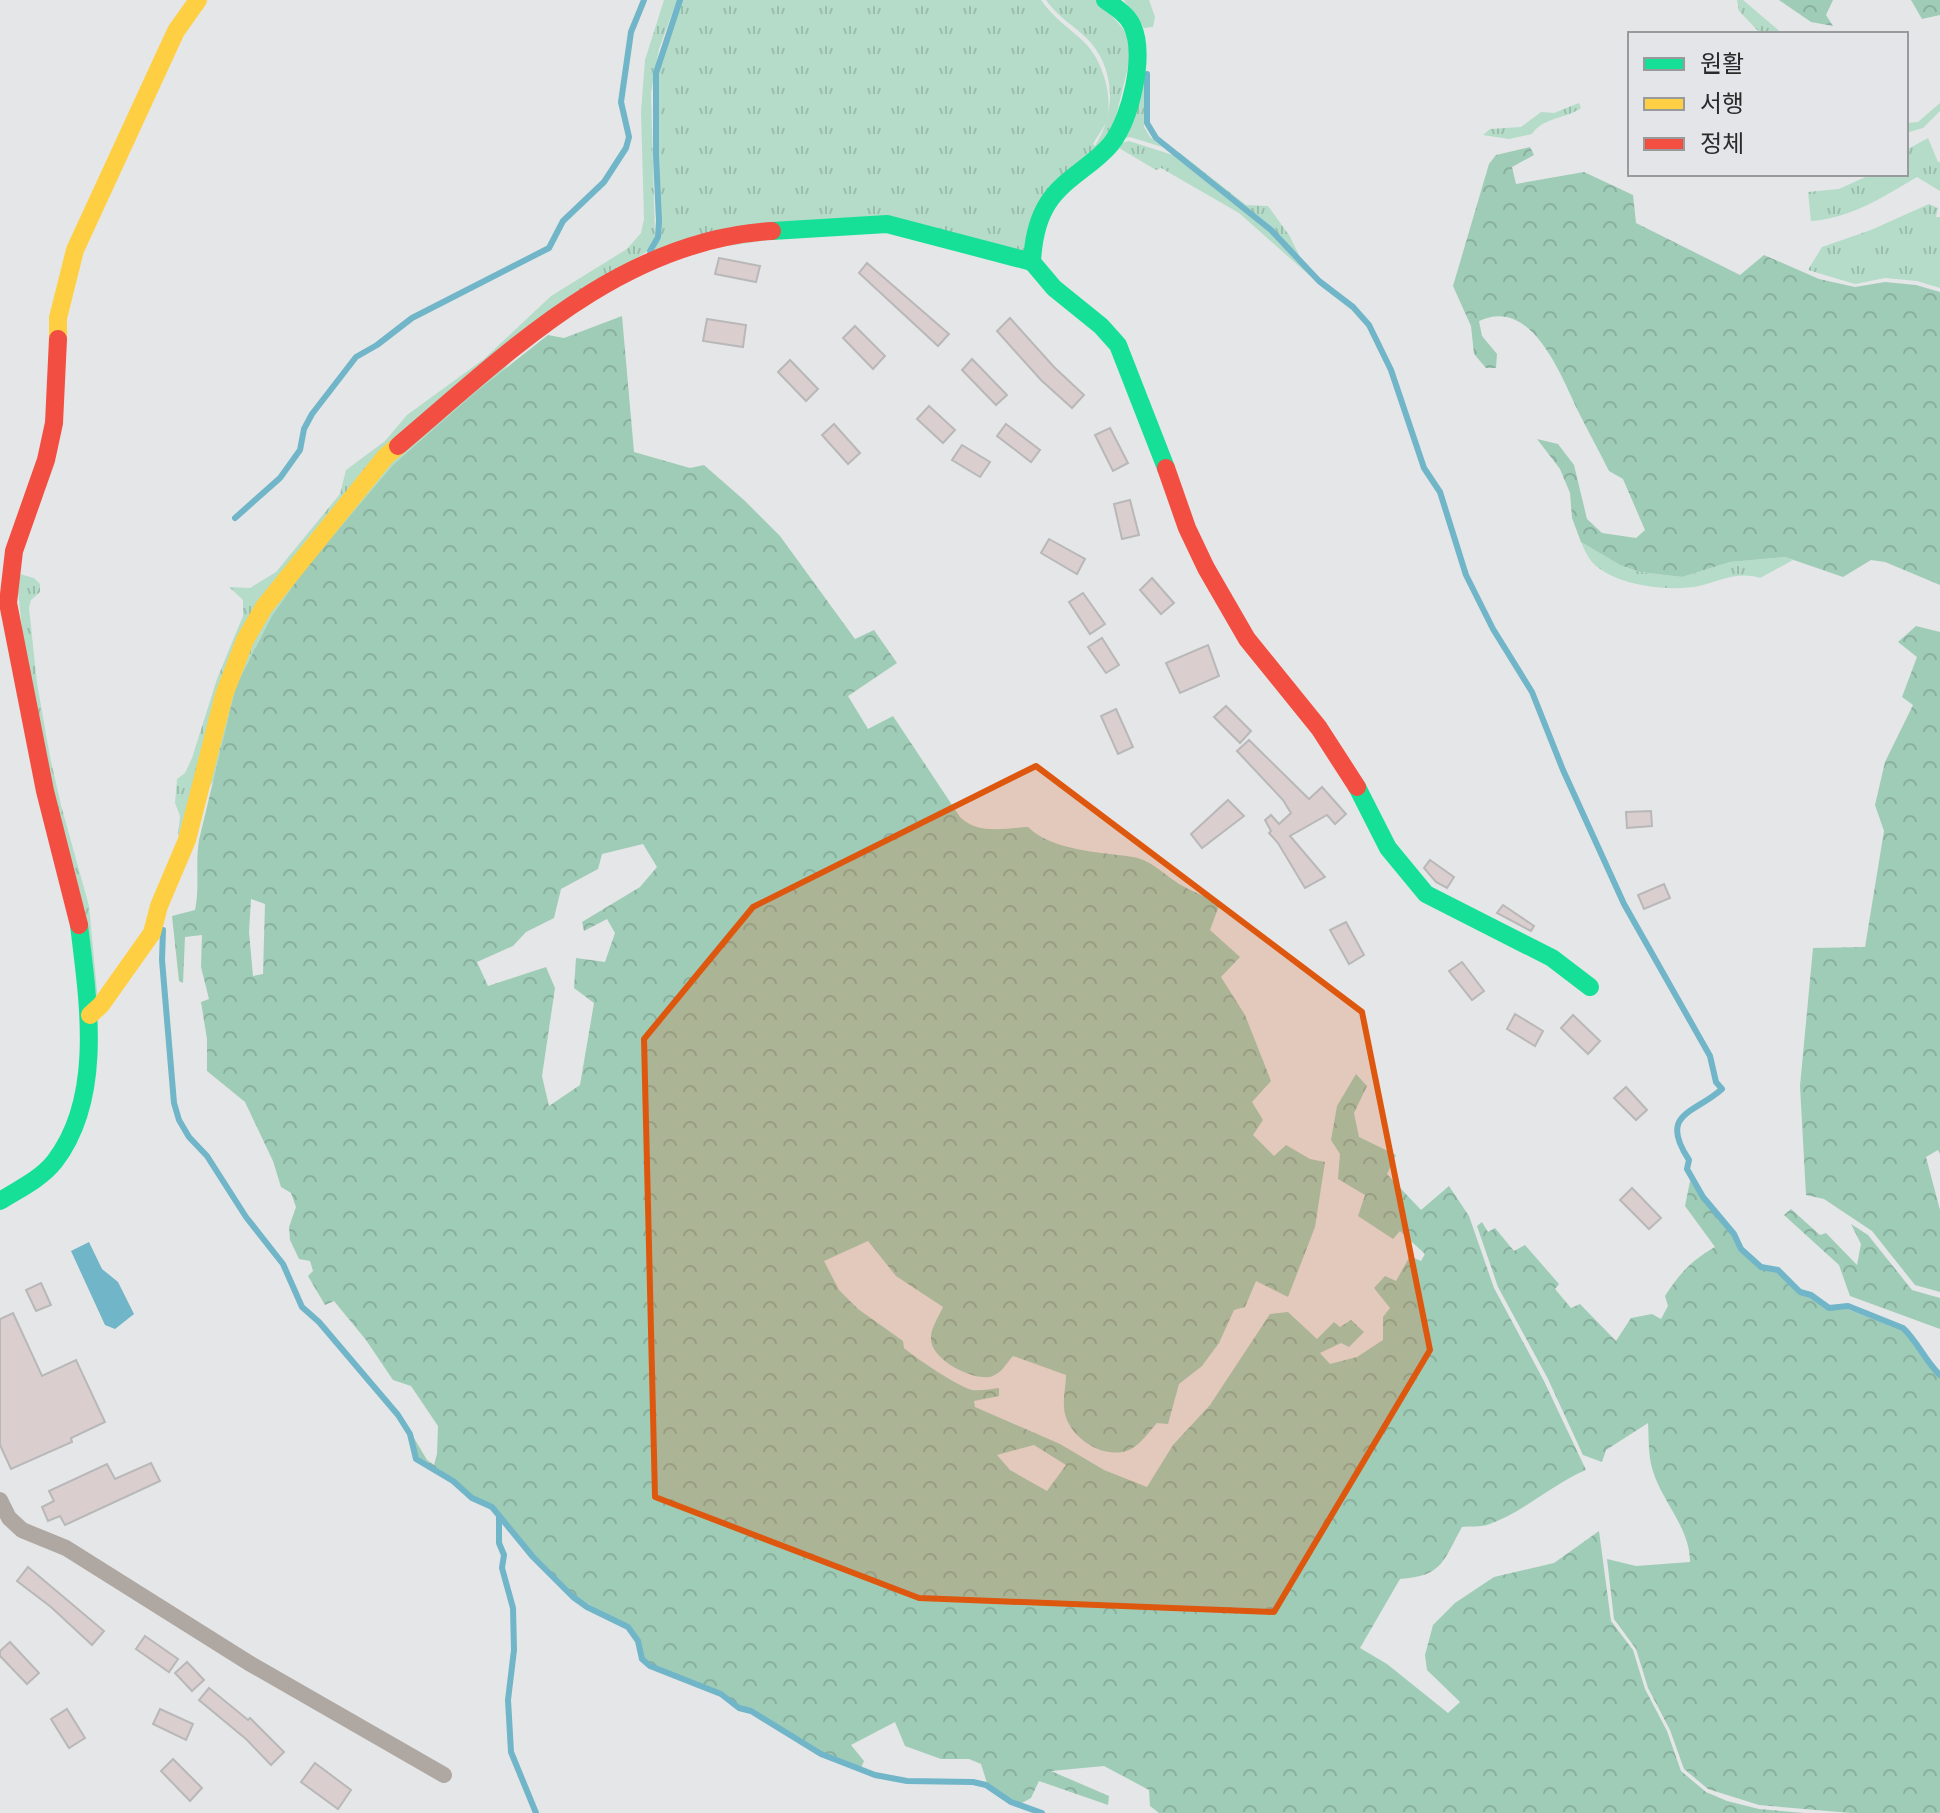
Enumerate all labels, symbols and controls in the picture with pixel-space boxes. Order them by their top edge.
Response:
legend [1628,32,1908,176]
text: 원활 [1700,51,1744,77]
text: 서행 [1700,91,1744,117]
text: 정체 [1700,131,1744,157]

